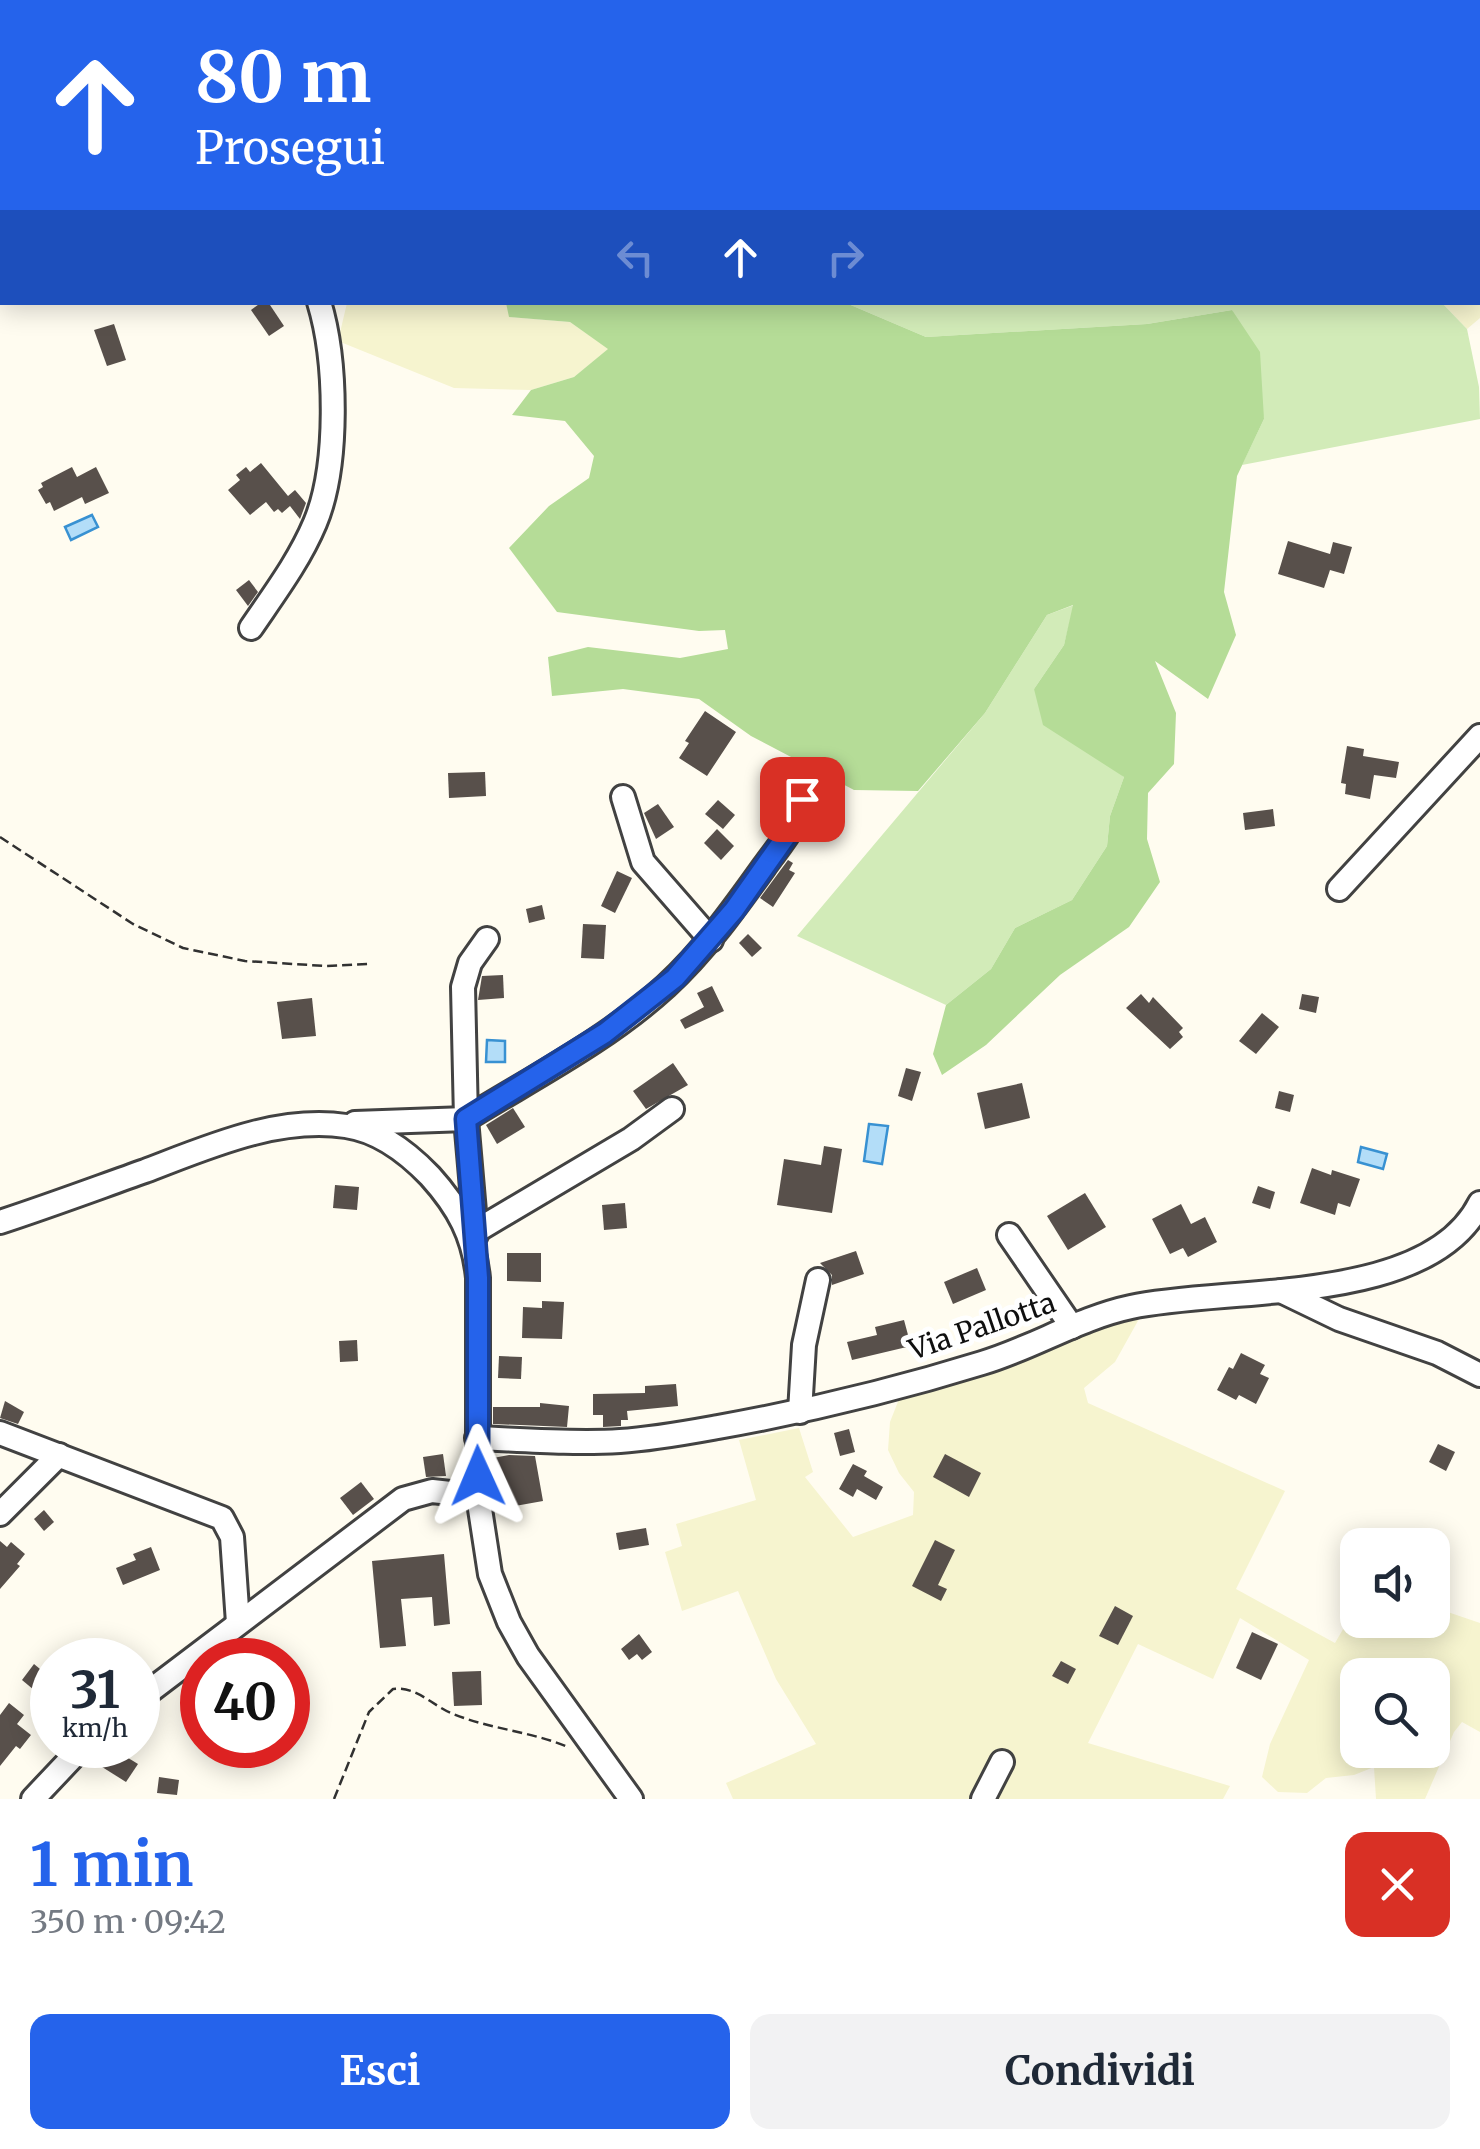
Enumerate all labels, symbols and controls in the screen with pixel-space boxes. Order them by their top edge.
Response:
text: 80 m [195,33,371,121]
icon: ahead [30,40,160,170]
text: Prosegui [195,120,385,176]
icon: left [608,230,663,285]
icon: ahead [713,230,768,285]
icon: right [818,230,873,285]
pin [760,757,845,842]
icon: arrive [775,772,830,827]
street label: Via Pallotta [903,1284,1060,1368]
position arrow [426,1424,530,1528]
map controls [1340,1528,1450,1768]
button: sound [1340,1528,1450,1638]
speed limit sign: 40 [180,1638,310,1768]
button: search [1340,1658,1450,1768]
text: 31 [70,1659,120,1722]
text: km/h [62,1712,128,1744]
text: 1 min [30,1827,193,1902]
button: close [1345,1832,1450,1937]
text: 350 m · 09:42 [30,1902,226,1942]
button: Esci [30,2014,730,2129]
button: Condividi [750,2014,1450,2129]

